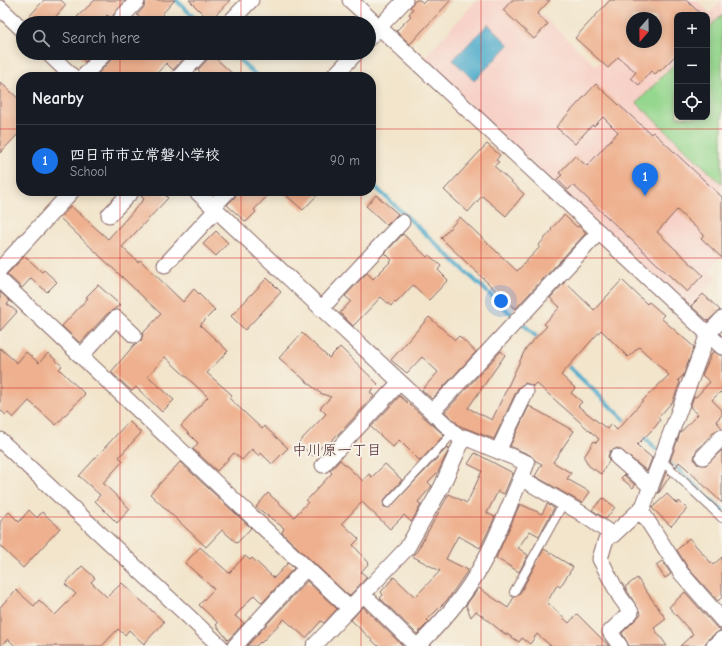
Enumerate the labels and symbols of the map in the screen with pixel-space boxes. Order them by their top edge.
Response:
north arrow [626,12,662,48]
pin: 1 [632,163,658,196]
your location [491,291,511,311]
district label: 中川原一丁目 [292,441,382,459]

